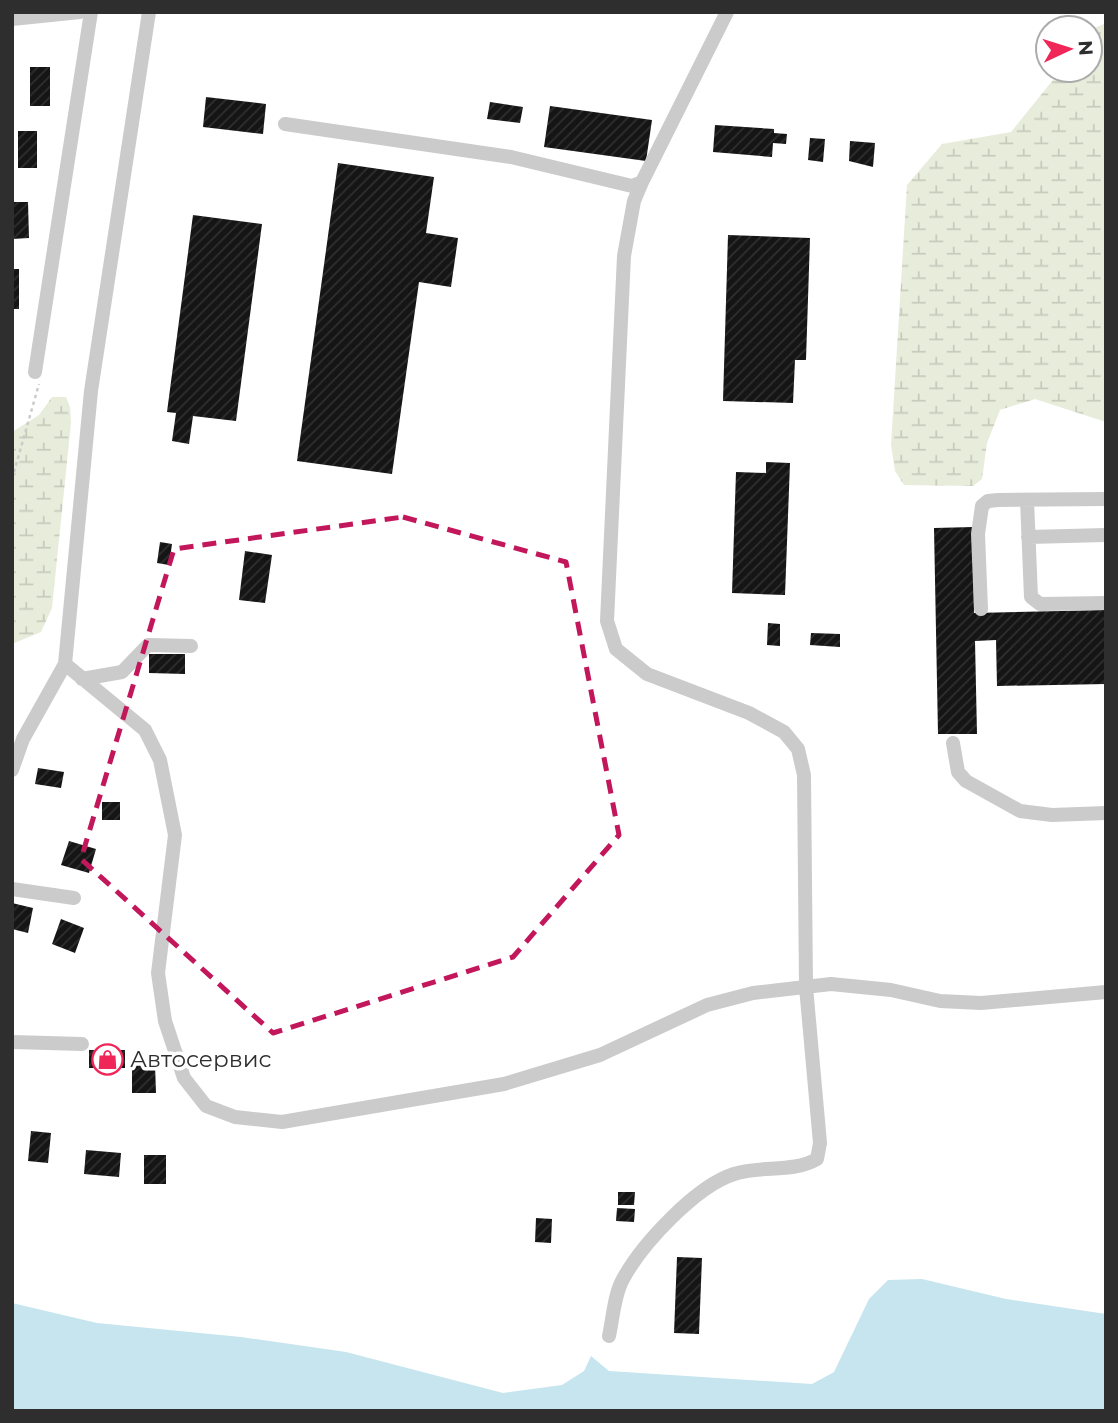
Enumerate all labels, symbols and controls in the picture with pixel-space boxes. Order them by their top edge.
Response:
north arrow [1034,14,1104,84]
text: N [1073,39,1097,56]
shop icon: Автосервис [90,1042,124,1076]
place label: Автосервис [130,1045,272,1073]

